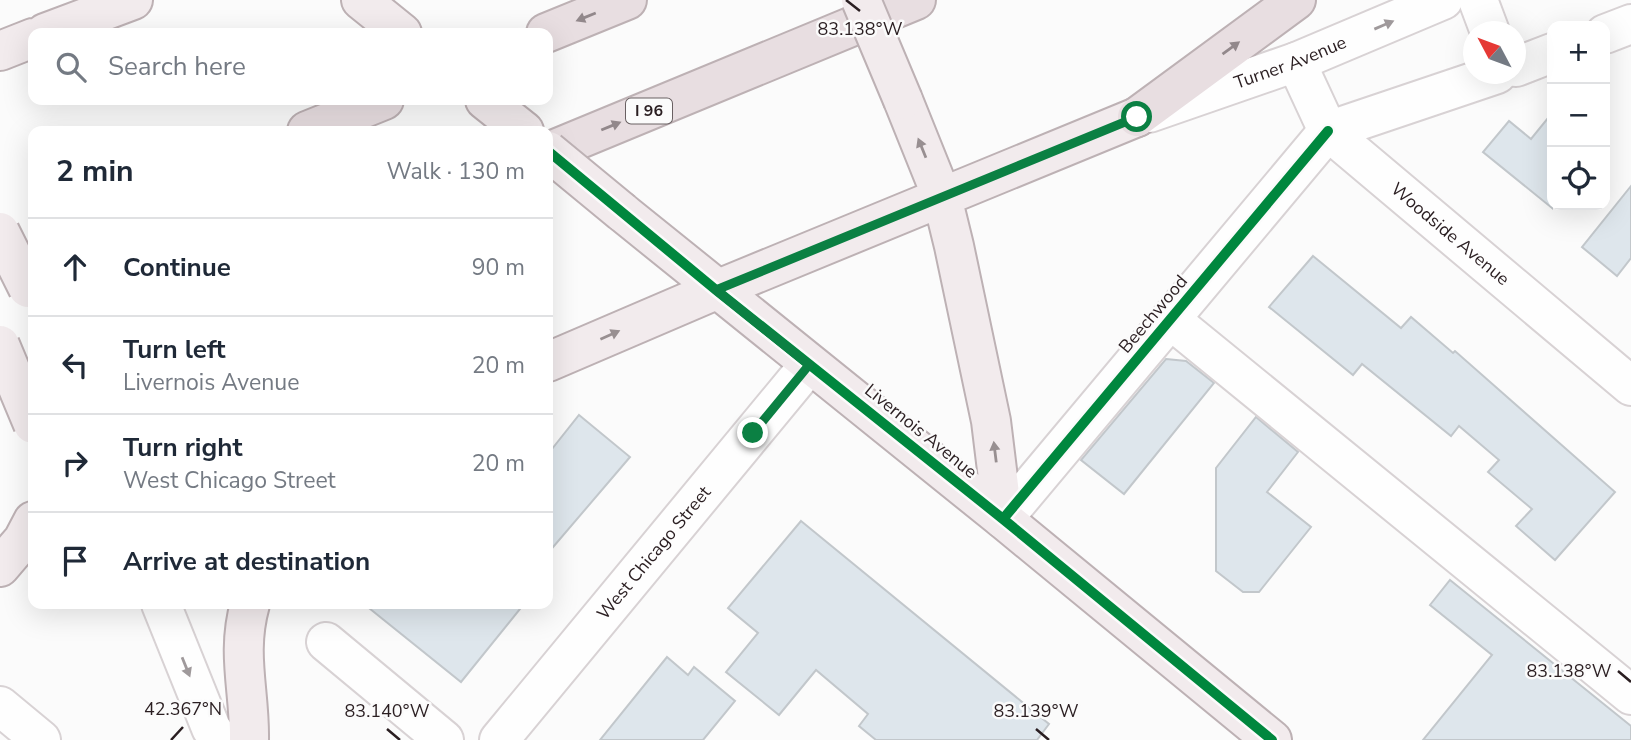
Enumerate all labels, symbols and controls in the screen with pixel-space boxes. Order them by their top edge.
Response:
one-way arrow [576,11,597,22]
text: 83.138°W [818,17,903,41]
one-way arrow [1374,19,1395,30]
north arrow [1463,21,1526,84]
map controls [1547,21,1610,210]
button: + [1547,21,1610,84]
search box [28,28,553,105]
street label: Turner Avenue [1231,30,1350,95]
one-way arrow [1222,41,1240,55]
icon: search [52,48,90,86]
text: Search here [108,49,246,84]
button: − [1547,84,1610,147]
road number: I 96 [626,99,672,124]
route start [1121,101,1152,132]
one-way arrow [600,121,621,132]
one-way arrow [917,138,928,159]
button: locate [1547,147,1610,210]
text: 2 min [56,151,134,192]
text: Walk · 130 m [386,156,525,187]
street label: Woodside Avenue [1386,177,1515,291]
icon: ahead [56,248,94,286]
text: Continue [123,250,231,285]
text: 90 m [472,252,525,283]
street label: Beechwood [1113,270,1193,358]
one-way arrow [600,329,621,340]
text: Turn left [123,332,226,367]
icon: left [56,346,94,384]
text: 20 m [472,350,525,381]
text: Livernois Avenue [123,367,299,398]
street label: Livernois Avenue [860,378,982,484]
route end [737,417,768,448]
text: Turn right [123,430,242,465]
one-way arrow [989,440,1000,462]
icon: right [56,444,94,482]
text: 20 m [472,448,525,479]
text: West Chicago Street [123,465,336,496]
street label: West Chicago Street [591,480,717,625]
icon: arrive [56,542,94,580]
text: Arrive at destination [123,544,370,579]
one-way arrow [181,657,192,678]
text: 83.138°W [1527,659,1612,683]
text: 42.367°N [144,697,222,721]
text: 83.140°W [345,699,430,723]
text: 83.139°W [994,699,1079,723]

